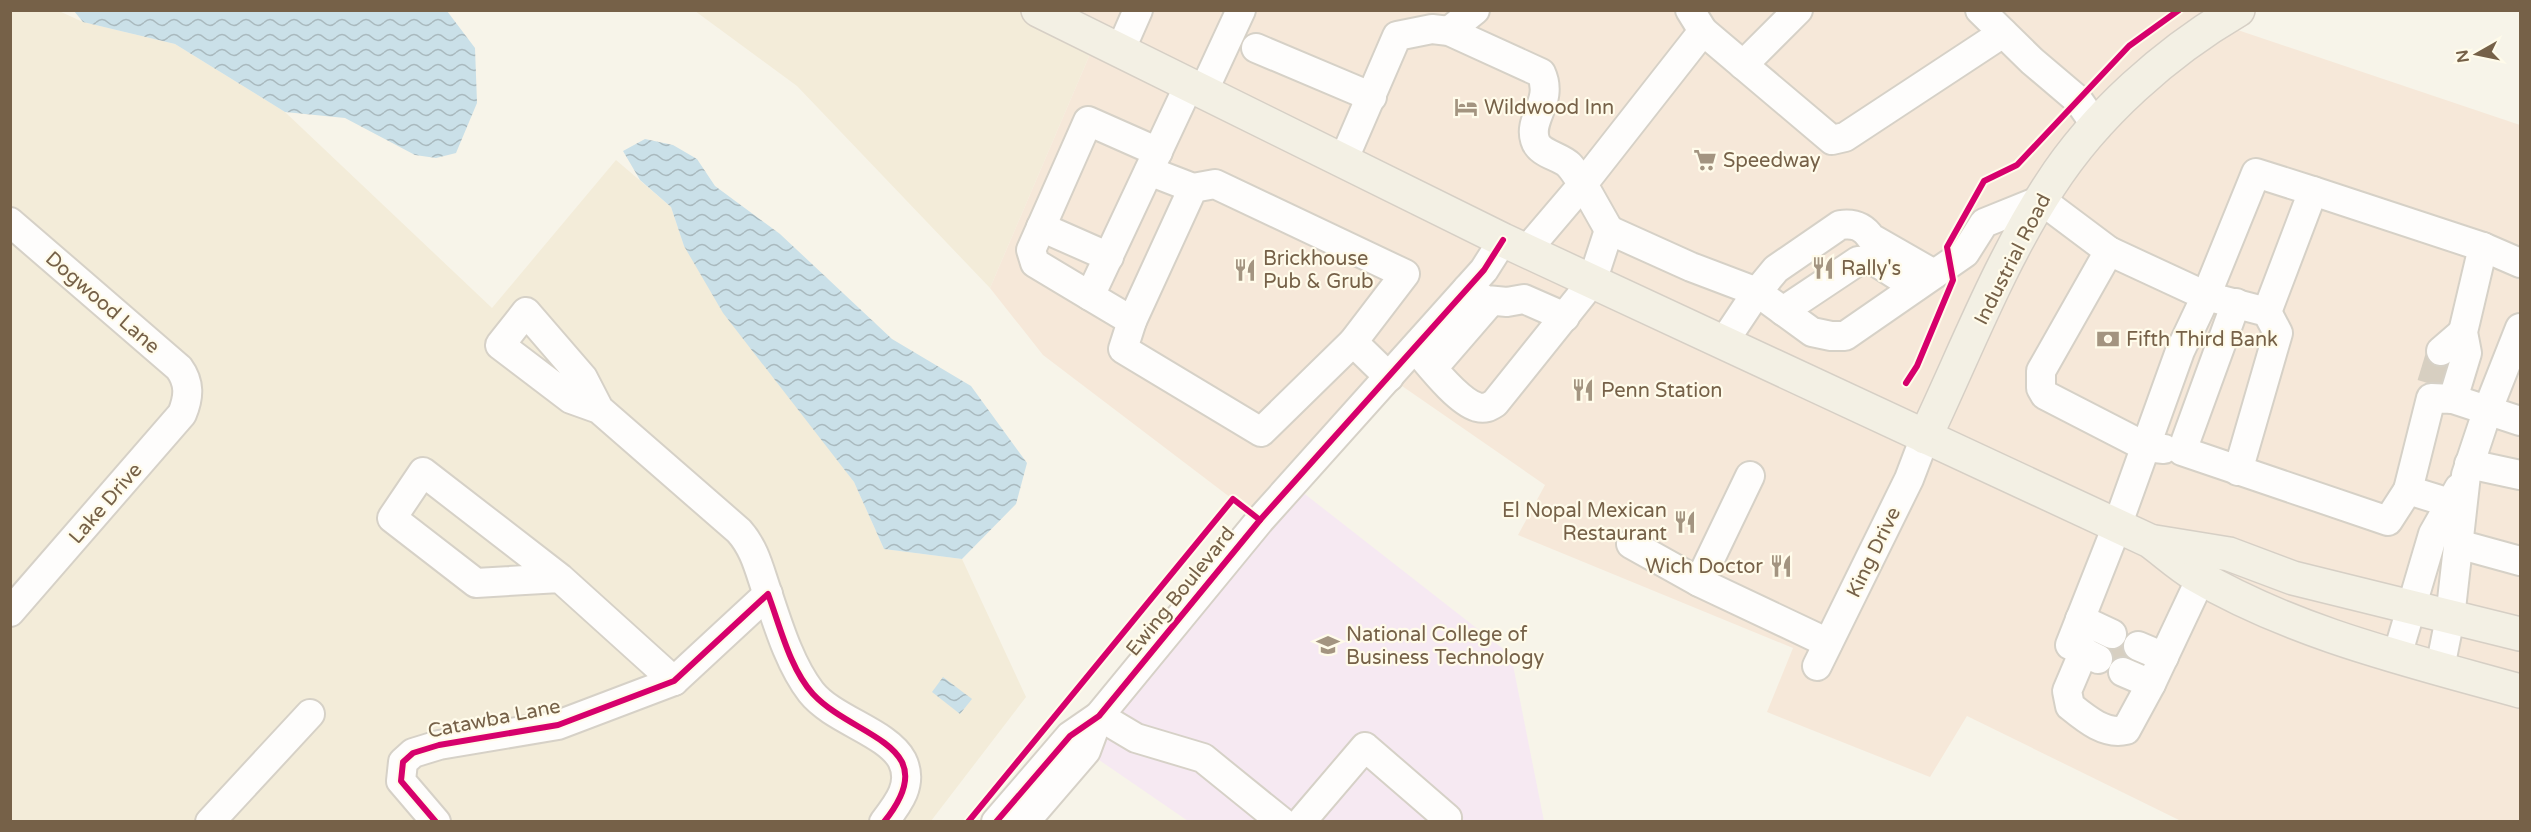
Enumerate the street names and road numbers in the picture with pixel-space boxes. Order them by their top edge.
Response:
street label: Industrial Road [1970,190,2056,329]
street label: Dogwood Lane [40,247,164,359]
street label: Lake Drive [64,458,147,549]
street label: King Drive [1842,503,1906,602]
street label: Ewing Boulevard [1121,522,1240,661]
street label: Catawba Lane [426,694,563,744]

